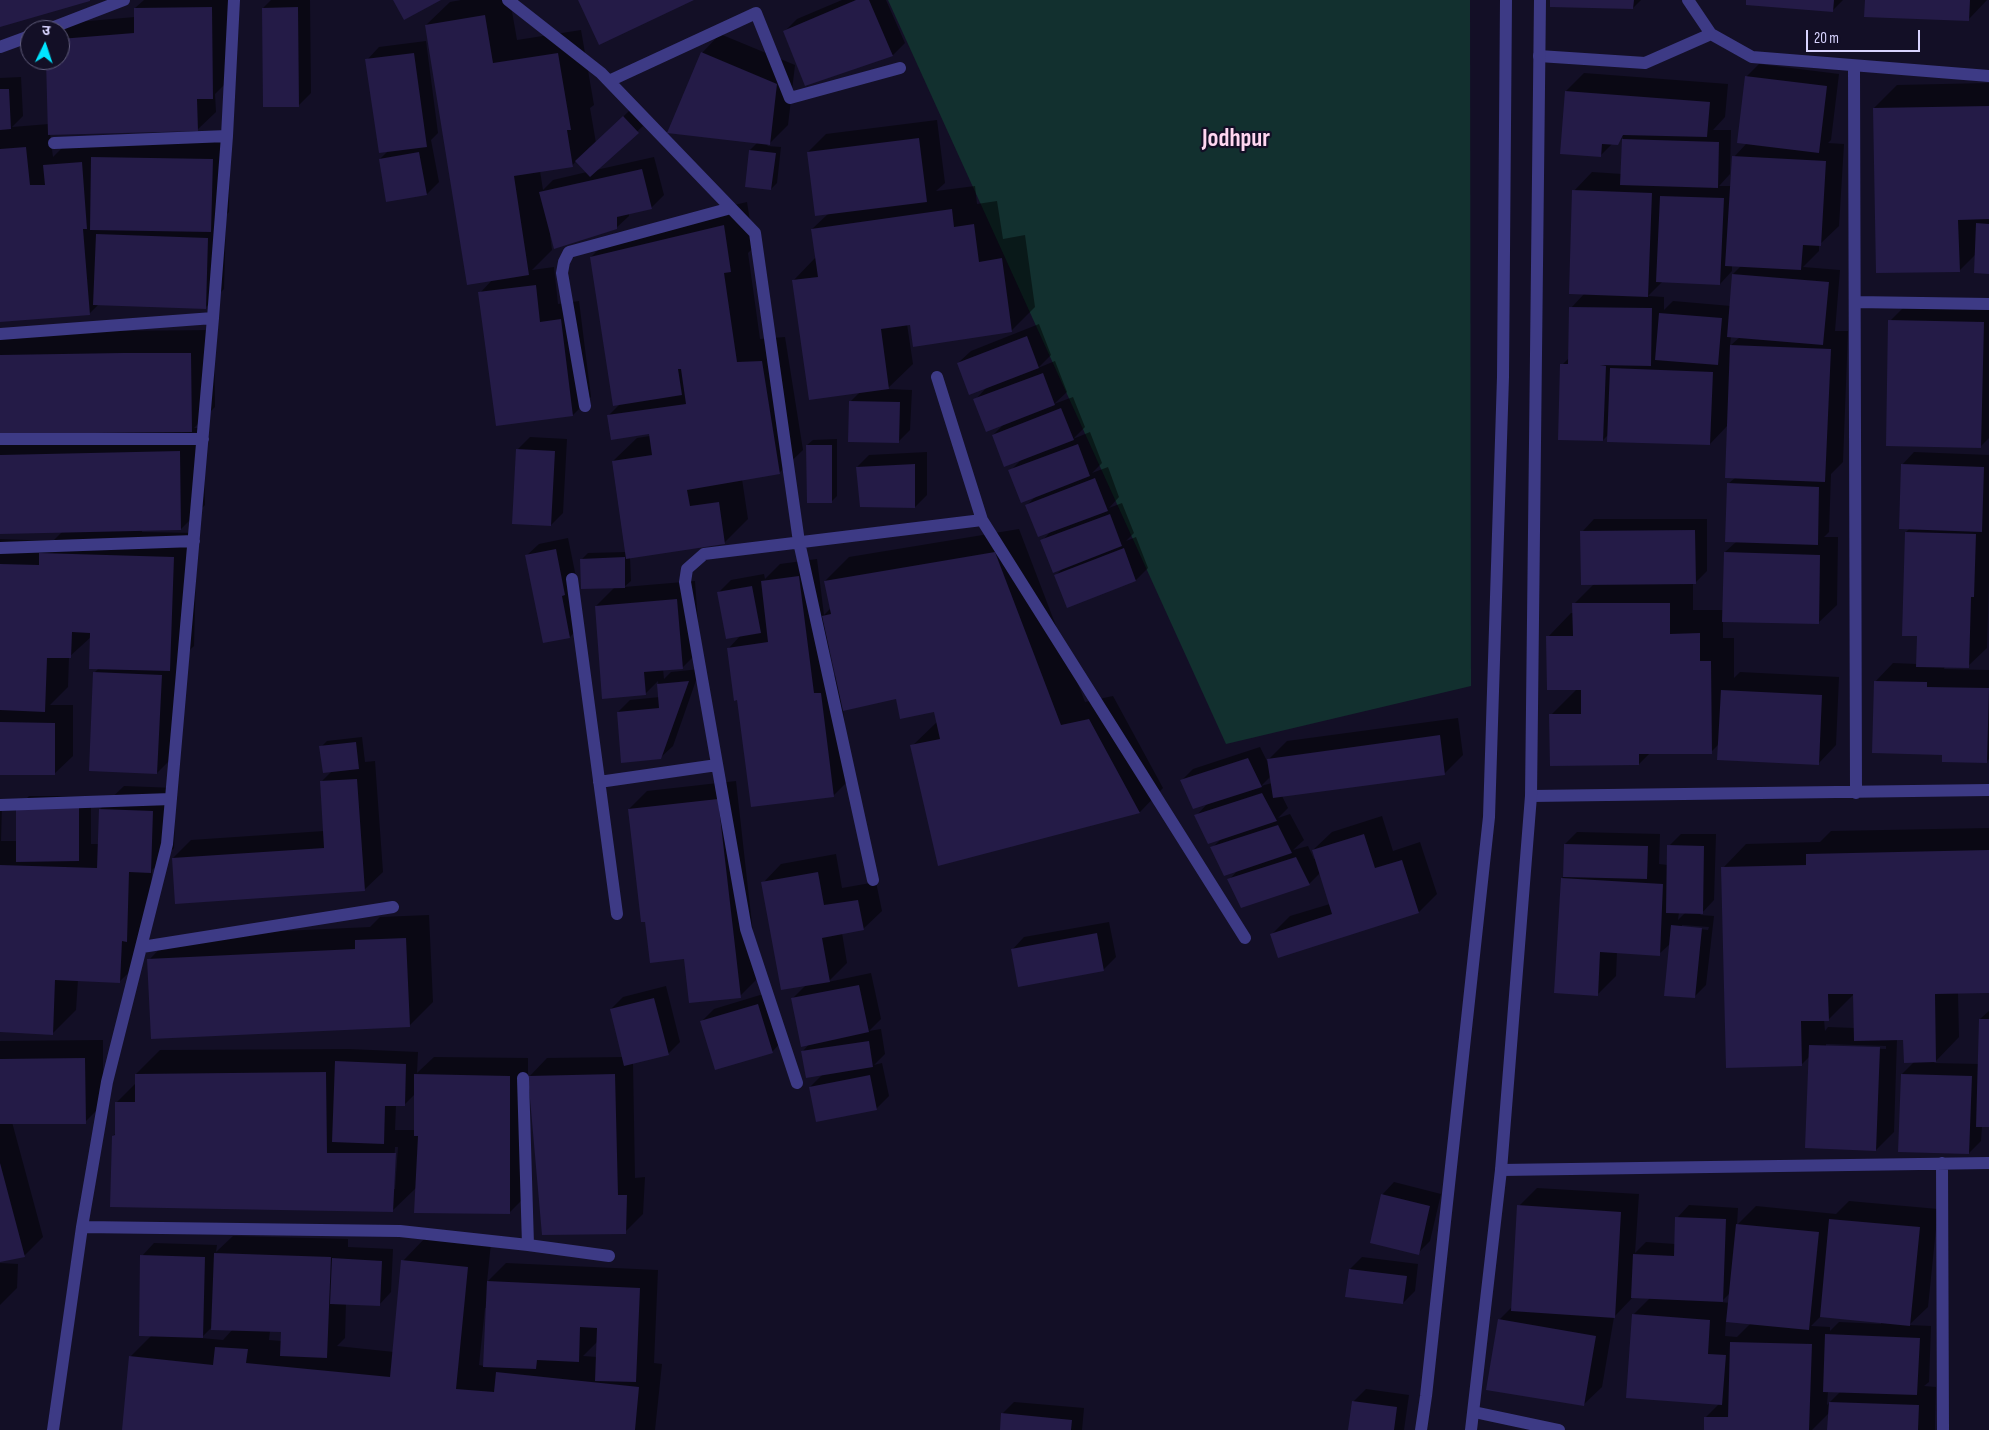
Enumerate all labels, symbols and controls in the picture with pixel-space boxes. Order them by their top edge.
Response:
north arrow [20,20,70,70]
scale bar [1809,20,1923,52]
text: उ [41,22,51,39]
text: 20 m [1814,29,1839,48]
district label: Jodhpur [1202,125,1270,155]

